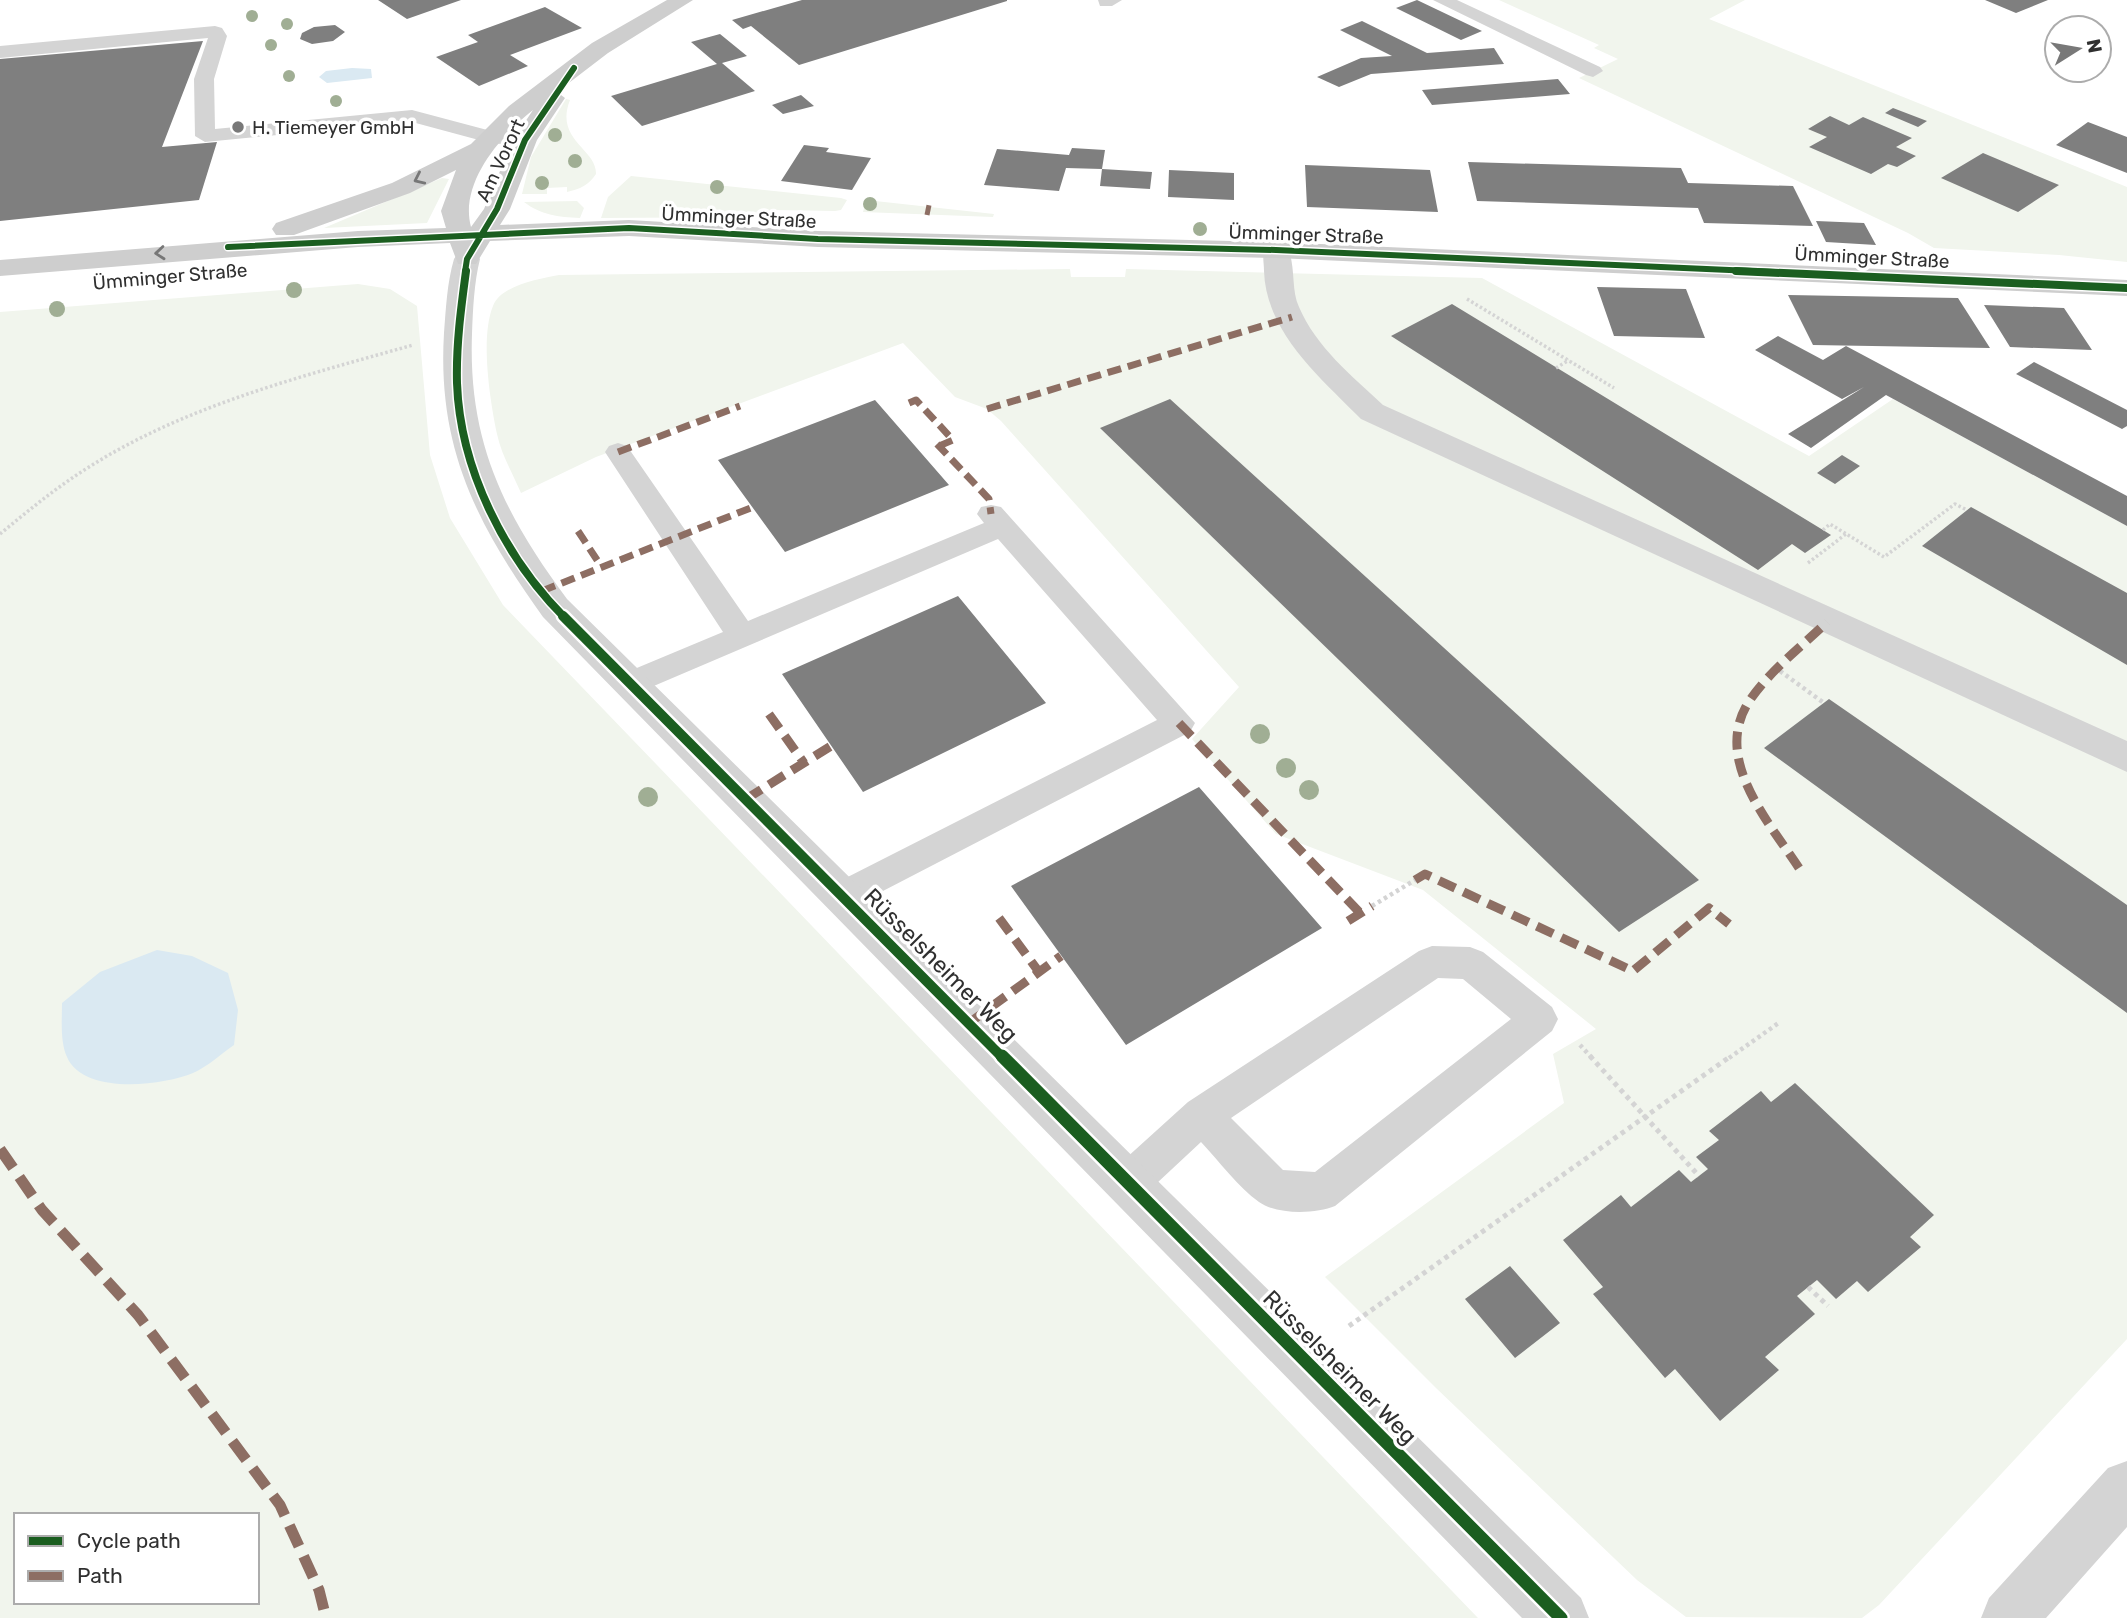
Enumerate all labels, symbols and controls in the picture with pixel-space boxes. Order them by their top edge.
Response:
north arrow [2043,14,2113,84]
text: N [2082,37,2107,55]
street label: Am Vorort [471,115,530,205]
place label: H. Tiemeyer GmbH [252,116,415,139]
marker: H. Tiemeyer GmbH [230,119,246,135]
one-way arrow [414,171,426,185]
street label: Ümminger Straße [661,202,817,233]
street label: Ümminger Straße [1228,220,1384,249]
street label: Ümminger Straße [1794,242,1950,273]
one-way arrow [154,245,165,260]
street label: Ümminger Straße [92,258,248,295]
street label: Rüsselsheimer Weg [858,882,1024,1048]
street label: Rüsselsheimer Weg [1257,1284,1423,1450]
legend [14,1513,259,1604]
text: Cycle path [77,1528,181,1553]
text: Path [77,1563,123,1588]

